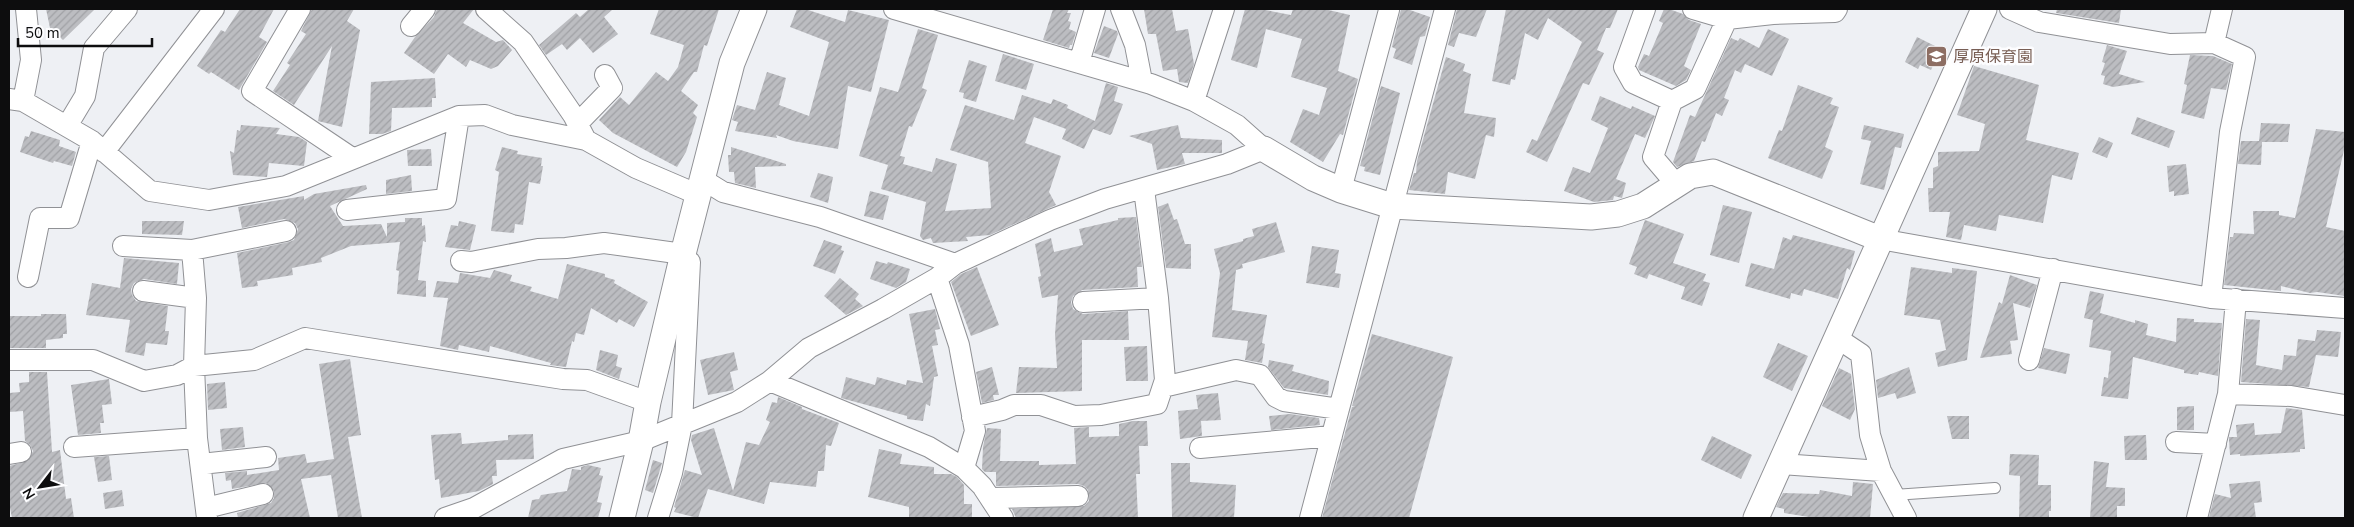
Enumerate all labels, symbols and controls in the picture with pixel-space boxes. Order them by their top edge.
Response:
scale bar [18,15,151,47]
text: 50 m [25,23,60,43]
school or university icon: 厚原保育園 [1925,44,1949,68]
place label: 厚原保育園 [1953,46,2033,68]
north arrow [15,462,65,512]
text: N [18,484,40,503]

